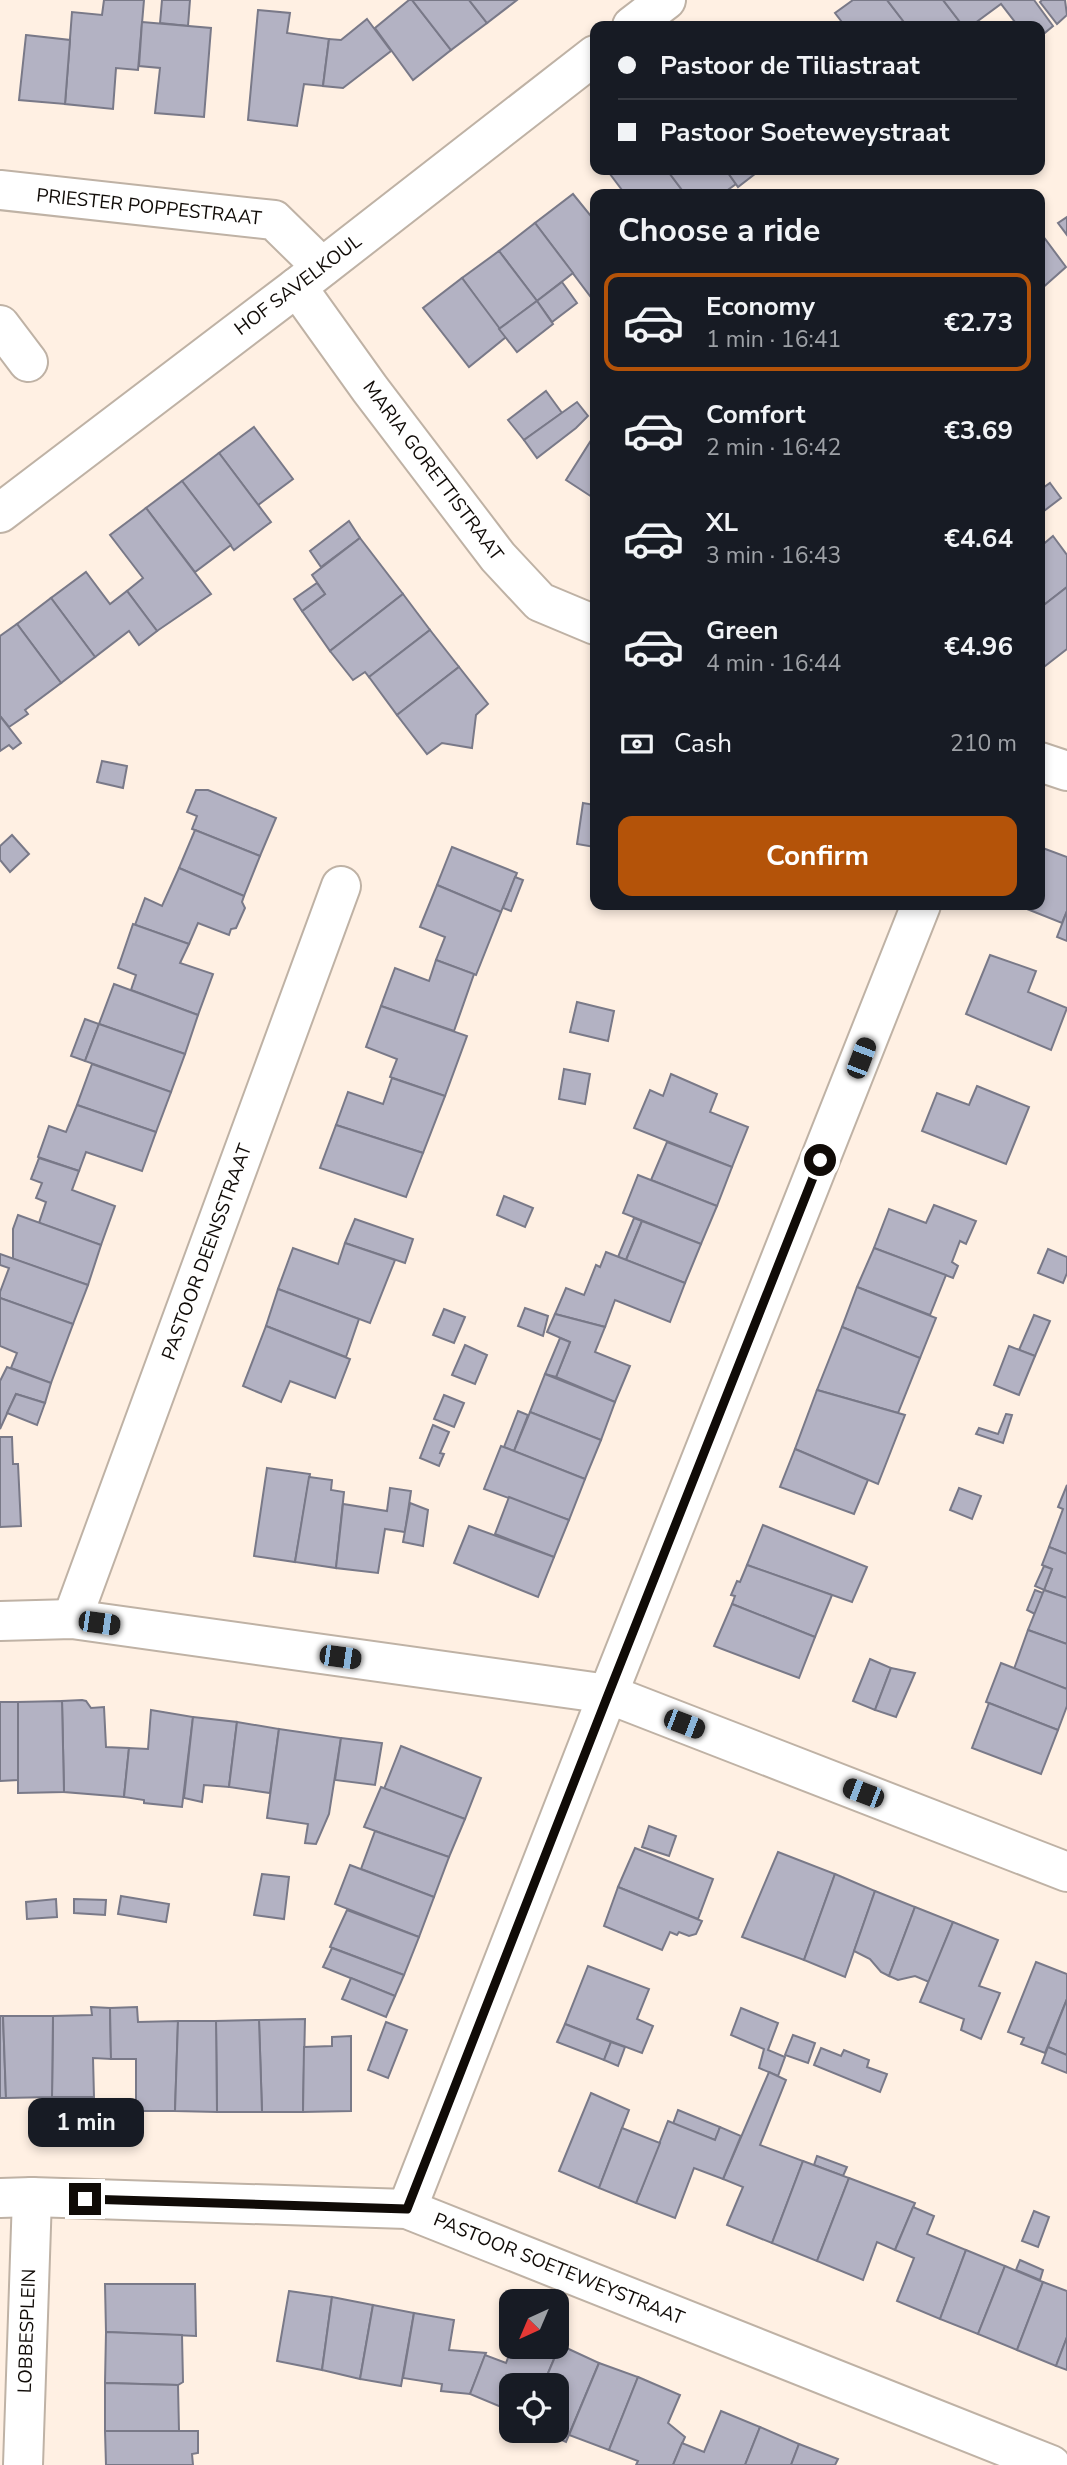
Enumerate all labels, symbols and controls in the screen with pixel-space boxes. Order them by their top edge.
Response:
text: Pastoor de Tiliastraat [660,48,920,83]
text: Pastoor Soeteweystraat [660,115,950,150]
street label: PRIESTER POPPESTRAAT [35,182,264,232]
text: Choose a ride [618,209,820,252]
street label: HOF SAVELKOUL [229,228,368,342]
text: Economy [706,289,815,324]
icon: car [622,291,685,354]
text: €2.73 [944,305,1013,340]
text: 1 min · 16:41 [706,324,841,355]
street label: MARIA GORETTISTRAAT [357,376,510,567]
text: Comfort [706,397,806,432]
icon: car [622,399,685,462]
text: €3.69 [944,413,1013,448]
text: 2 min · 16:42 [706,432,841,463]
text: XL [706,505,738,540]
icon: car [622,507,685,570]
text: €4.64 [944,521,1013,556]
text: 3 min · 16:43 [706,540,841,571]
text: Green [706,613,779,648]
icon: car [622,615,685,678]
text: €4.96 [944,629,1013,664]
text: 4 min · 16:44 [706,648,841,679]
icon: cash [618,725,656,763]
text: Cash [674,726,732,761]
text: 210 m [950,728,1017,759]
button: Confirm [618,816,1017,896]
car [844,1035,879,1081]
street label: PASTOOR DEENSSTRAAT [156,1140,258,1364]
route start [804,1144,836,1176]
car [77,1610,122,1636]
car [318,1644,363,1670]
car [661,1707,708,1741]
car [840,1776,887,1810]
callout: 1 min [27,2098,143,2146]
text: 1 min [56,2107,116,2138]
route end [69,2183,101,2215]
street label: PASTOOR SOETEWEYSTRAAT [430,2207,689,2332]
street label: LOBBESPLEIN [12,2268,42,2394]
north arrow [499,2289,569,2359]
map controls [499,2289,569,2443]
button: locate [499,2373,569,2443]

